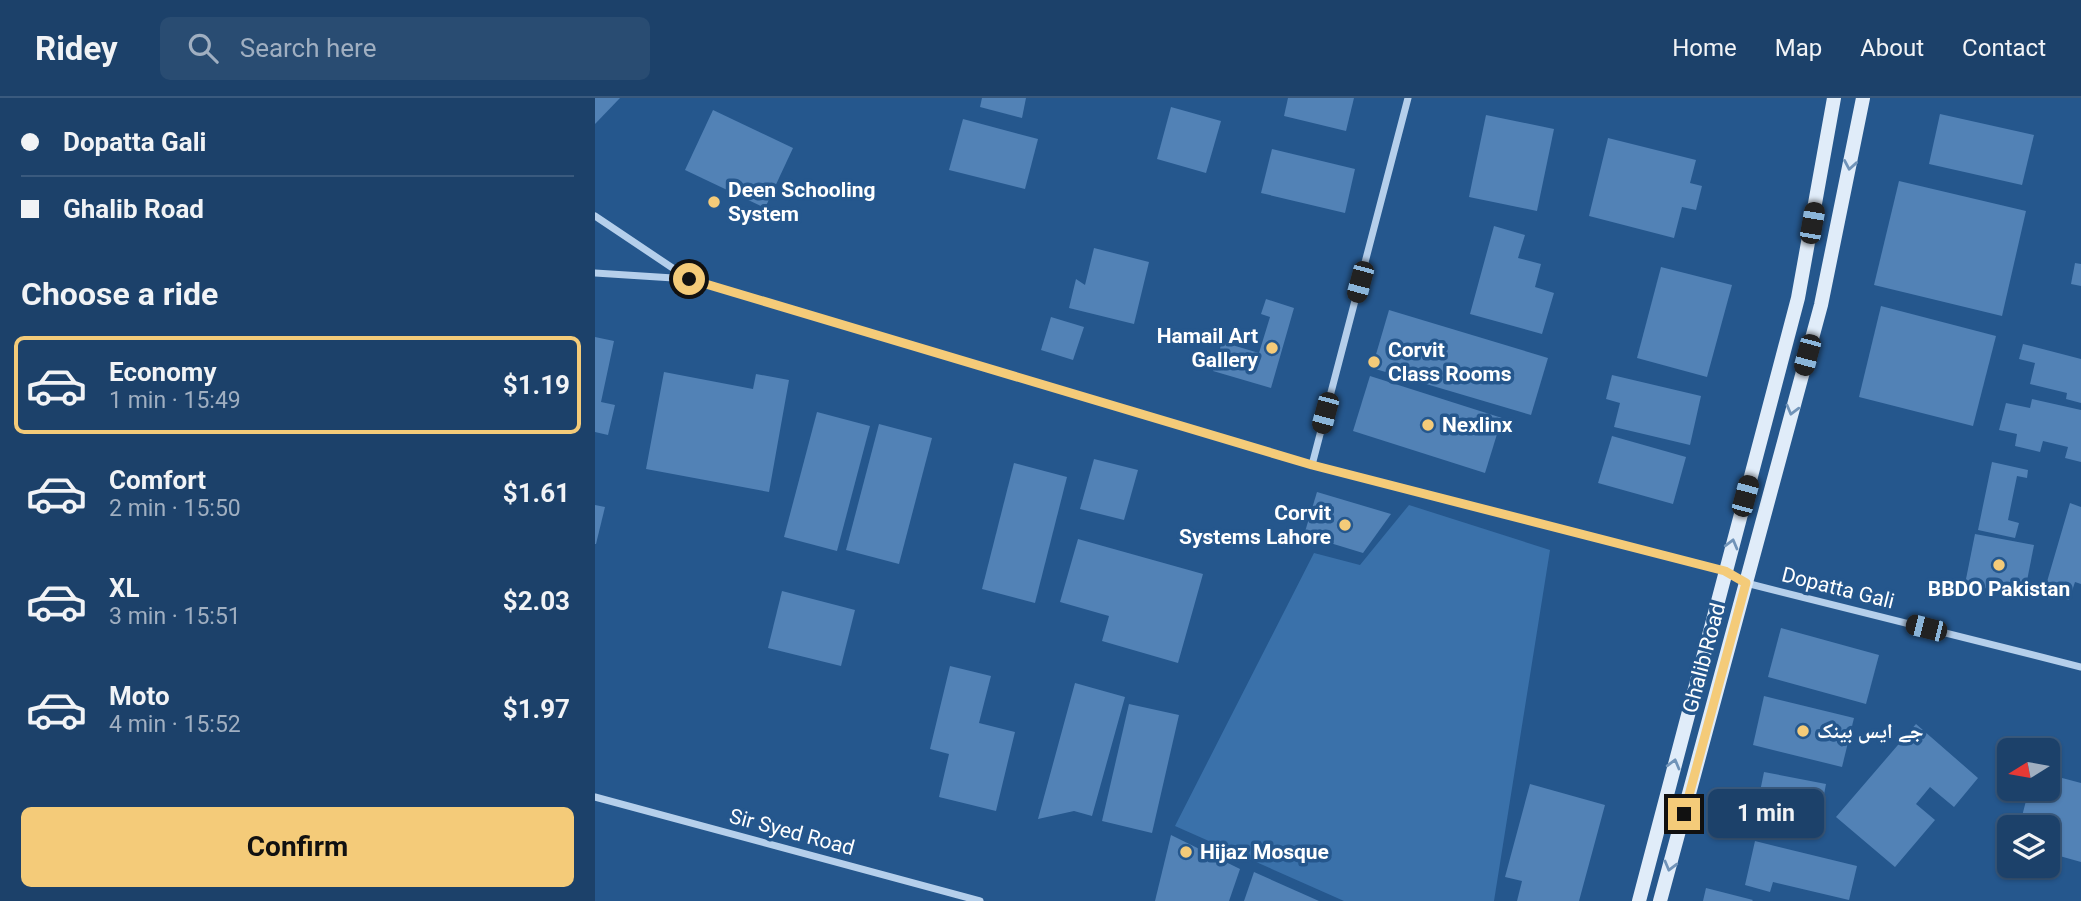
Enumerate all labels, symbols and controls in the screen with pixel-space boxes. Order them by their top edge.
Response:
search box [160,17,650,80]
text: Ridey [35,29,118,68]
icon: search [184,29,222,67]
text: Search here [240,33,376,63]
text: Home [1672,34,1737,62]
text: Map [1775,34,1822,62]
text: About [1860,34,1924,62]
text: Contact [1962,34,2046,62]
text: Dopatta Gali [63,127,206,157]
one-way arrow [1844,159,1859,171]
place label: Deen Schooling System [728,178,876,226]
text: Ghalib Road [63,194,204,224]
marker: Deen Schooling System [706,194,722,210]
car [1799,200,1826,246]
car [1345,259,1376,305]
route start [673,263,705,295]
text: Choose a ride [21,275,218,313]
place label: Hamail Art Gallery [1157,324,1258,372]
car [1792,332,1823,378]
place label: Corvit Class Rooms [1388,338,1512,386]
marker: Hamail Art Gallery [1264,340,1280,356]
icon: car [25,354,88,417]
marker: Corvit Class Rooms [1366,354,1382,370]
text: Economy [109,357,216,387]
text: $1.19 [503,370,570,400]
text: 1 min · 15:49 [109,387,241,414]
car [1310,390,1341,436]
one-way arrow [1786,404,1800,416]
place label: Nexlinx [1442,413,1513,437]
marker: Nexlinx [1420,417,1436,433]
icon: car [25,462,88,525]
text: Comfort [109,465,206,495]
car [1730,473,1761,519]
text: $1.61 [503,478,570,508]
text: 2 min · 15:50 [109,495,241,522]
place label: Corvit Systems Lahore [1179,501,1331,549]
marker: Corvit Systems Lahore [1337,517,1353,533]
one-way arrow [1724,538,1739,550]
marker: BBDO Pakistan [1991,557,2007,573]
street label: Dopatta Gali [1779,562,1897,614]
icon: car [25,570,88,633]
text: XL [109,573,140,603]
place label: BBDO Pakistan [1928,577,2070,601]
text: $2.03 [503,586,570,616]
street label: Ghalib Road [1678,600,1730,716]
text: 3 min · 15:51 [109,603,241,630]
car [1904,613,1949,643]
icon: car [25,678,88,741]
text: Moto [109,681,170,711]
text: $1.97 [503,694,570,724]
text: 4 min · 15:52 [109,711,241,738]
place label: جے ایس بینک [1817,719,1924,744]
marker: جے ایس بینک [1795,723,1811,739]
north arrow [1997,738,2060,802]
map controls [1997,738,2060,878]
one-way arrow [1666,758,1681,770]
callout: 1 min [1709,790,1824,838]
route end [1668,798,1700,830]
text: 1 min [1737,800,1795,827]
street label: Sir Syed Road [727,804,857,860]
button: Confirm [21,807,574,887]
button: layers [1997,815,2060,878]
place label: Hijaz Mosque [1200,840,1329,864]
marker: Hijaz Mosque [1178,844,1194,860]
one-way arrow [1663,860,1678,872]

